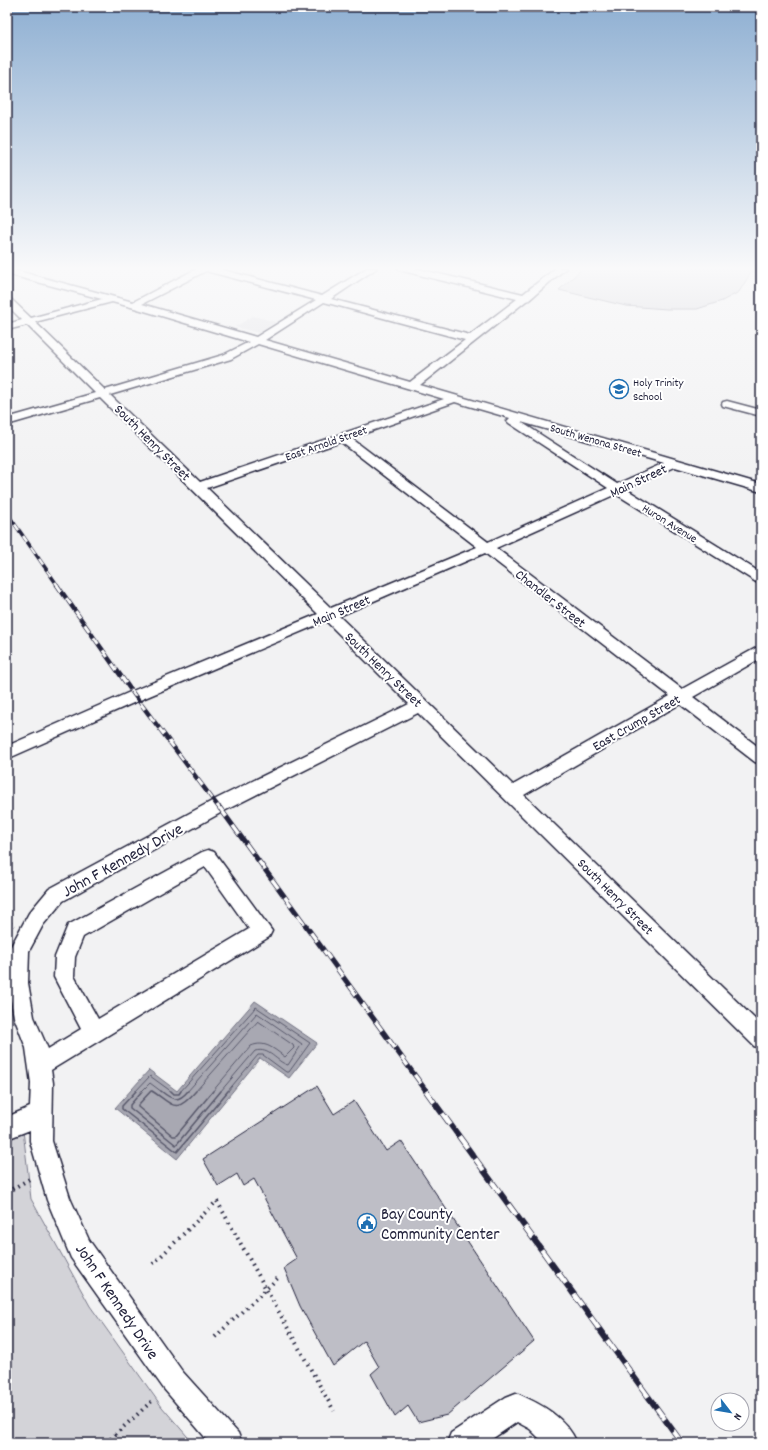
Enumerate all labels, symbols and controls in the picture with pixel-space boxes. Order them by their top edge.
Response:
place label: Holy Trinity School [633,375,685,406]
school or university icon: Holy Trinity School [608,378,630,400]
street label: South Henry Street [109,401,194,486]
street label: South Wenona Street [548,420,644,463]
street label: East Arnold Street [283,422,370,466]
street label: Main Street [607,460,671,504]
street label: Huron Avenue [638,501,700,548]
street label: Chandler Street [510,566,589,634]
street label: Main Street [310,591,374,633]
street label: South Henry Street [339,628,426,713]
street label: East Crump Street [589,690,685,757]
street label: John F Kennedy Drive [59,818,188,905]
street label: South Henry Street [572,855,657,940]
place label: Bay County Community Center [381,1204,500,1248]
public building icon: Bay County Community Center [356,1212,378,1234]
street label: John F Kennedy Drive [68,1240,163,1365]
north arrow [710,1392,750,1432]
text: N [728,1410,745,1423]

